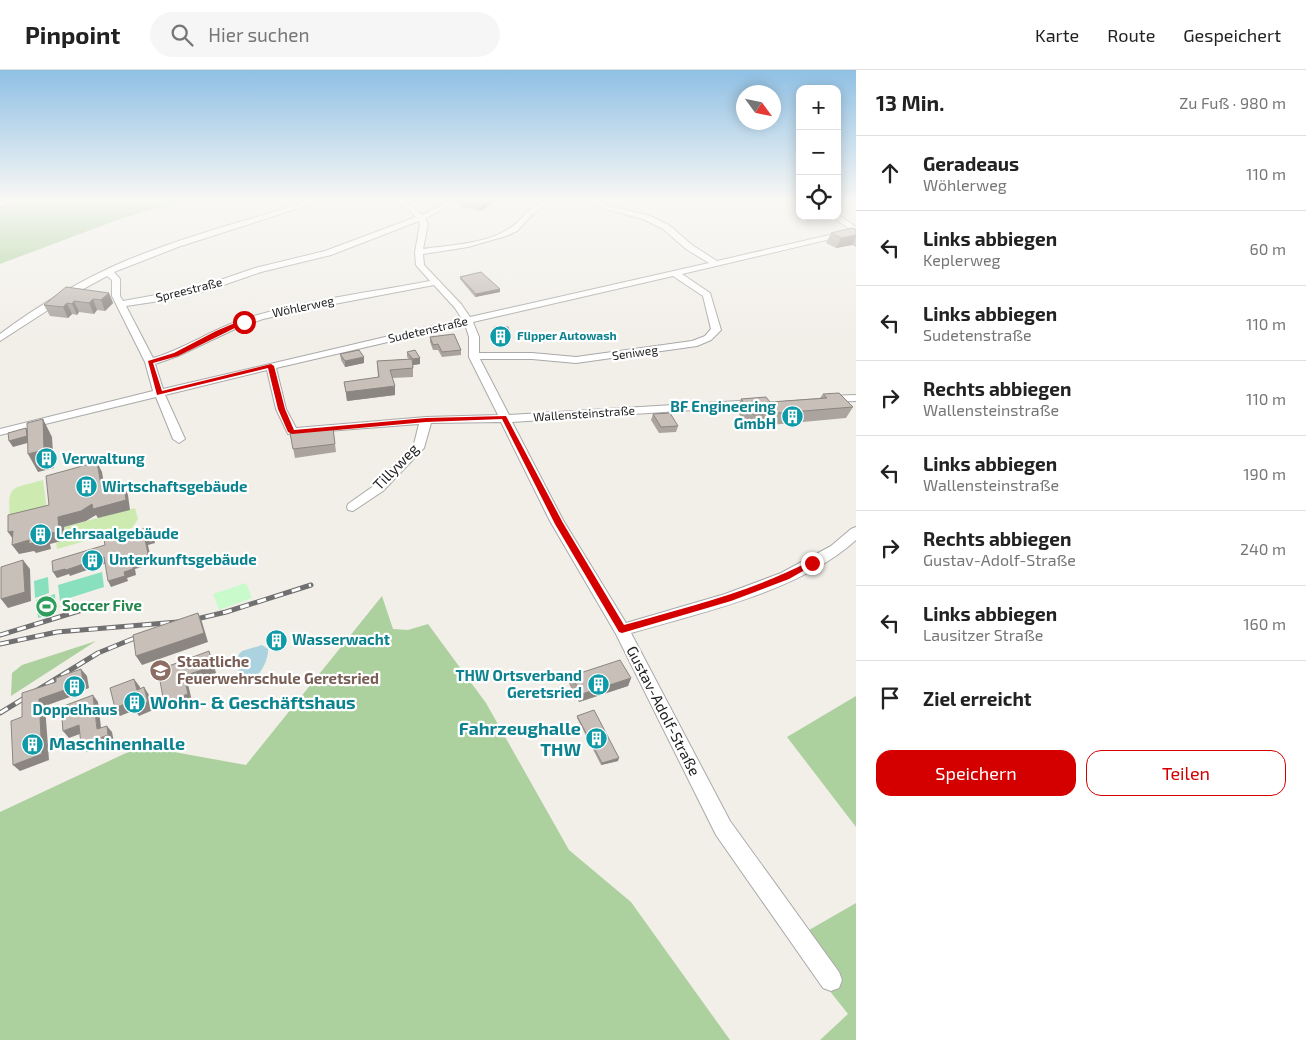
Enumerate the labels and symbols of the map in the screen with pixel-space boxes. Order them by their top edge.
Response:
north arrow [736,85,781,130]
street label: Spreestraße [154,274,223,304]
street label: Wöhlerweg [271,293,335,319]
route start [233,311,256,334]
street label: Sudetenstraße [386,313,469,345]
building icon: Flipper Autowash [489,324,513,348]
place label: Flipper Autowash [517,328,617,342]
street label: Seniweg [611,342,659,362]
place label: BF Engineering GmbH [670,397,776,432]
street label: Wallensteinstraße [533,402,635,424]
building icon: BF Engineering GmbH [780,404,804,428]
street label: Tillyweg [369,439,422,493]
building icon: Verwaltung [34,447,58,471]
place label: Verwaltung [62,449,145,467]
building icon: Wirtschaftsgebäude [74,475,98,499]
place label: Wirtschaftsgebäude [102,477,248,495]
building icon: Lehrsaalgebäude [28,522,52,546]
place label: Lehrsaalgebäude [56,524,179,542]
building icon: Unterkunftsgebäude [81,548,105,572]
place label: Unterkunftsgebäude [109,550,257,568]
route end [801,552,824,575]
sports icon: Soccer Five [34,594,58,618]
place label: Soccer Five [62,596,142,614]
building icon: Wasserwacht [264,628,288,652]
place label: Wasserwacht [292,630,390,648]
street label: Gustav-Adolf-Straße [623,643,704,778]
place label: Staatliche Feuerwehrschule Geretsried [177,652,379,687]
school or university icon: Staatliche Feuerwehrschule Geretsried [149,659,173,683]
place label: THW Ortsverband Geretsried [455,666,582,701]
building icon: THW Ortsverband Geretsried [586,673,610,697]
building icon: Doppelhaus [63,675,87,699]
building icon: Wohn- & Geschäftshaus [122,691,146,715]
place label: Wohn- & Geschäftshaus [150,691,356,713]
place label: Doppelhaus [33,700,117,718]
place label: Fahrzeughalle THW [459,717,581,760]
building icon: Fahrzeughalle THW [585,727,609,751]
building icon: Maschinenhalle [21,732,45,756]
place label: Maschinenhalle [49,732,185,754]

